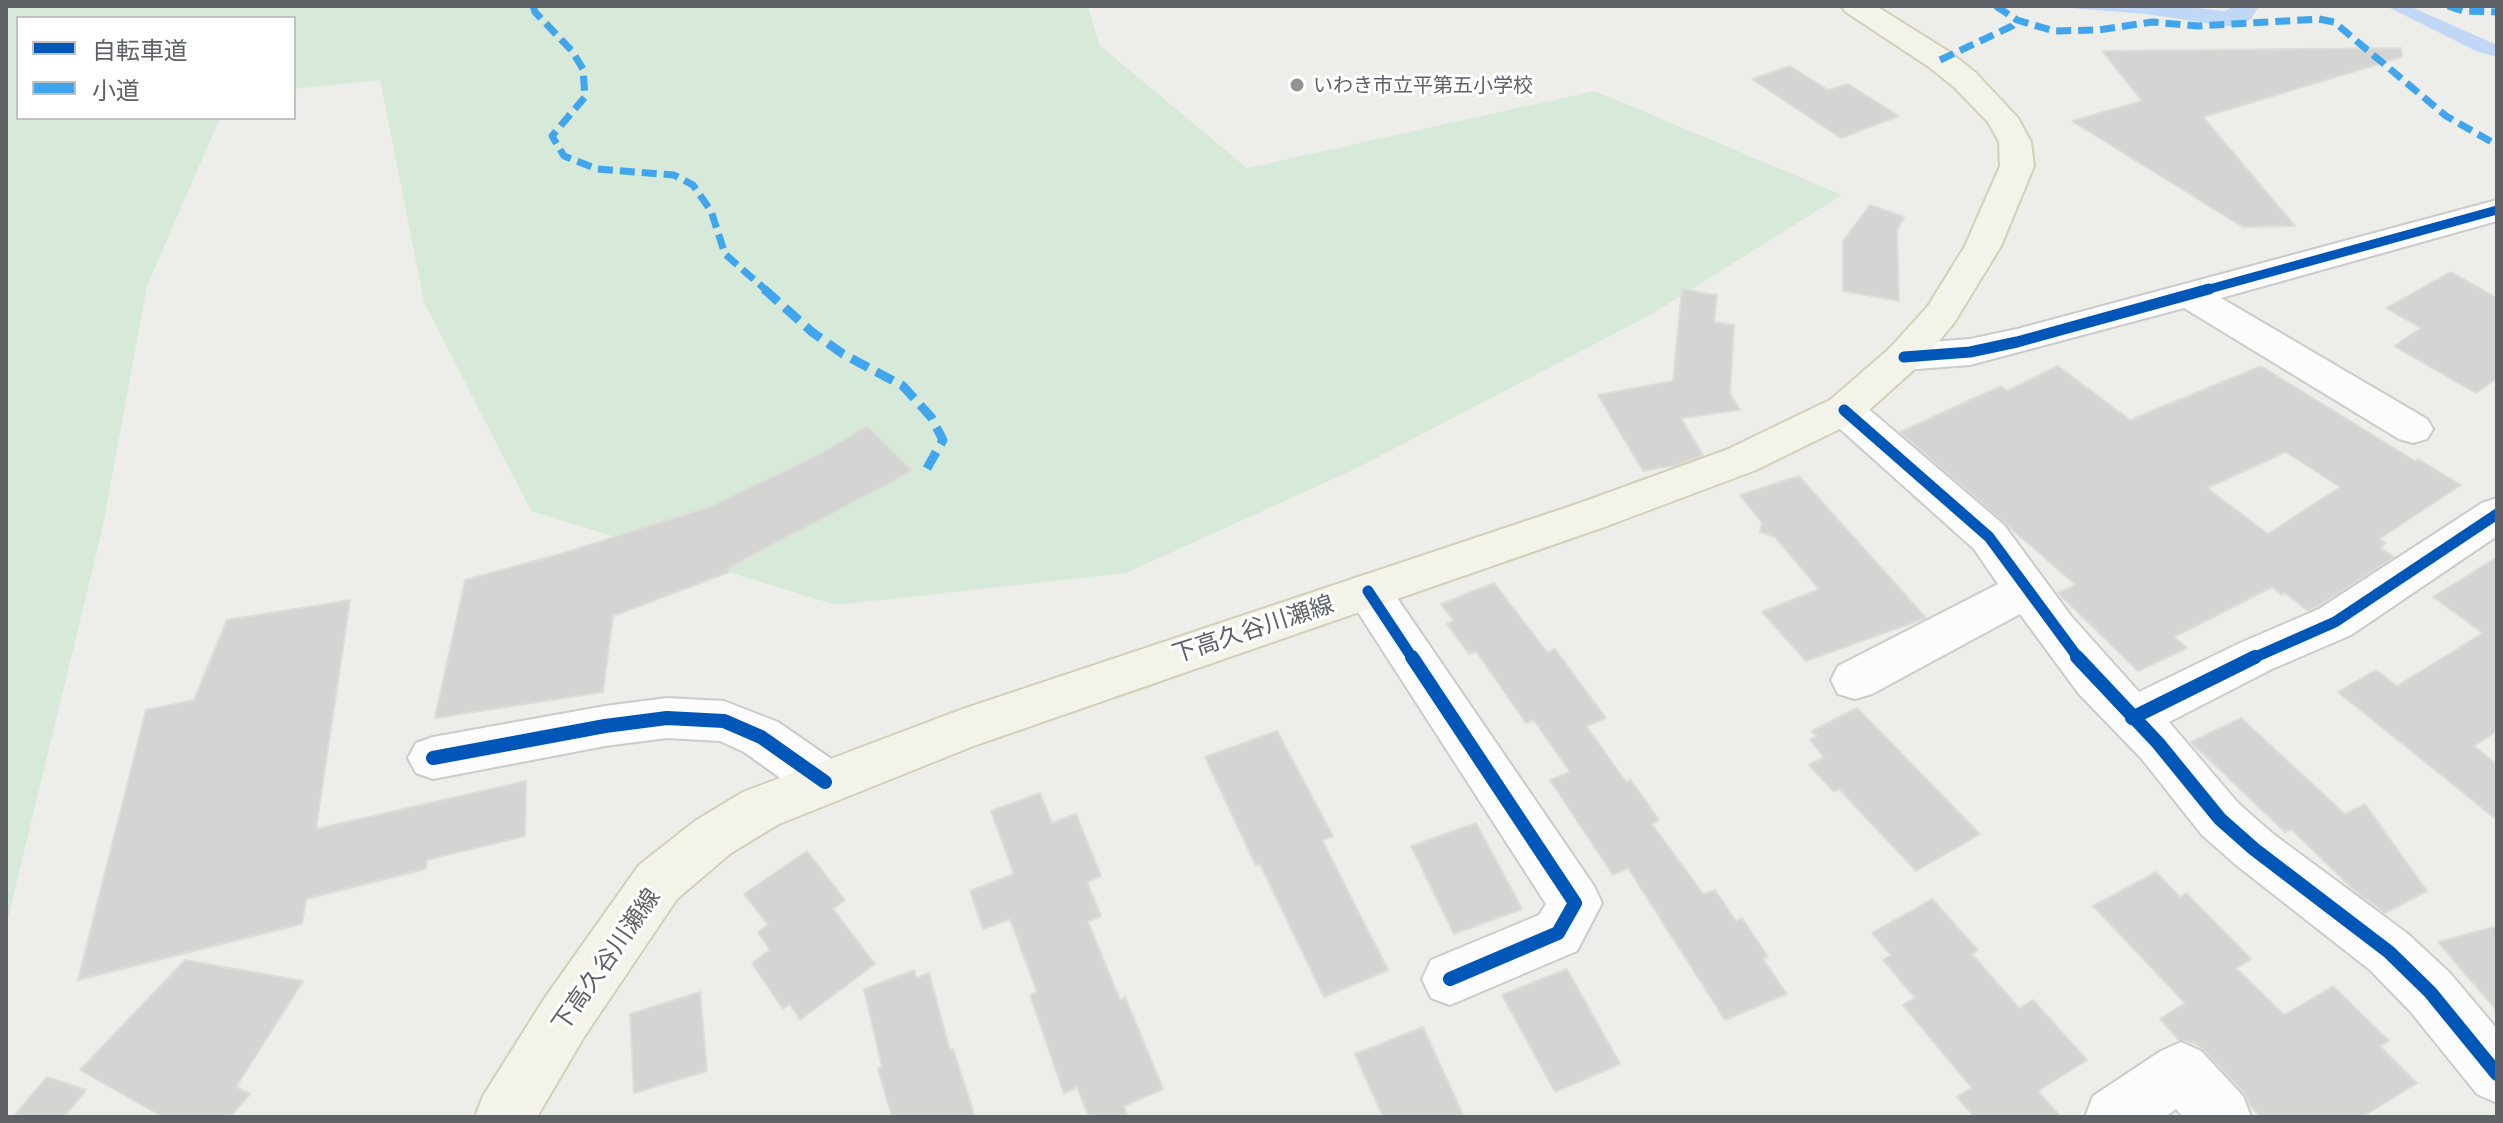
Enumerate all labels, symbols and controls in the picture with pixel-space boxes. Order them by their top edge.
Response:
legend [16,16,296,120]
text: 自転車道 [92,37,188,64]
place label: いわき市立平第五小学校 [1313,73,1533,97]
marker: いわき市立平第五小学校 [1288,76,1306,94]
text: 小道 [92,77,140,104]
street label: 下高久谷川瀬線 [1169,589,1337,669]
street label: 下高久谷川瀬線 [546,883,666,1037]

